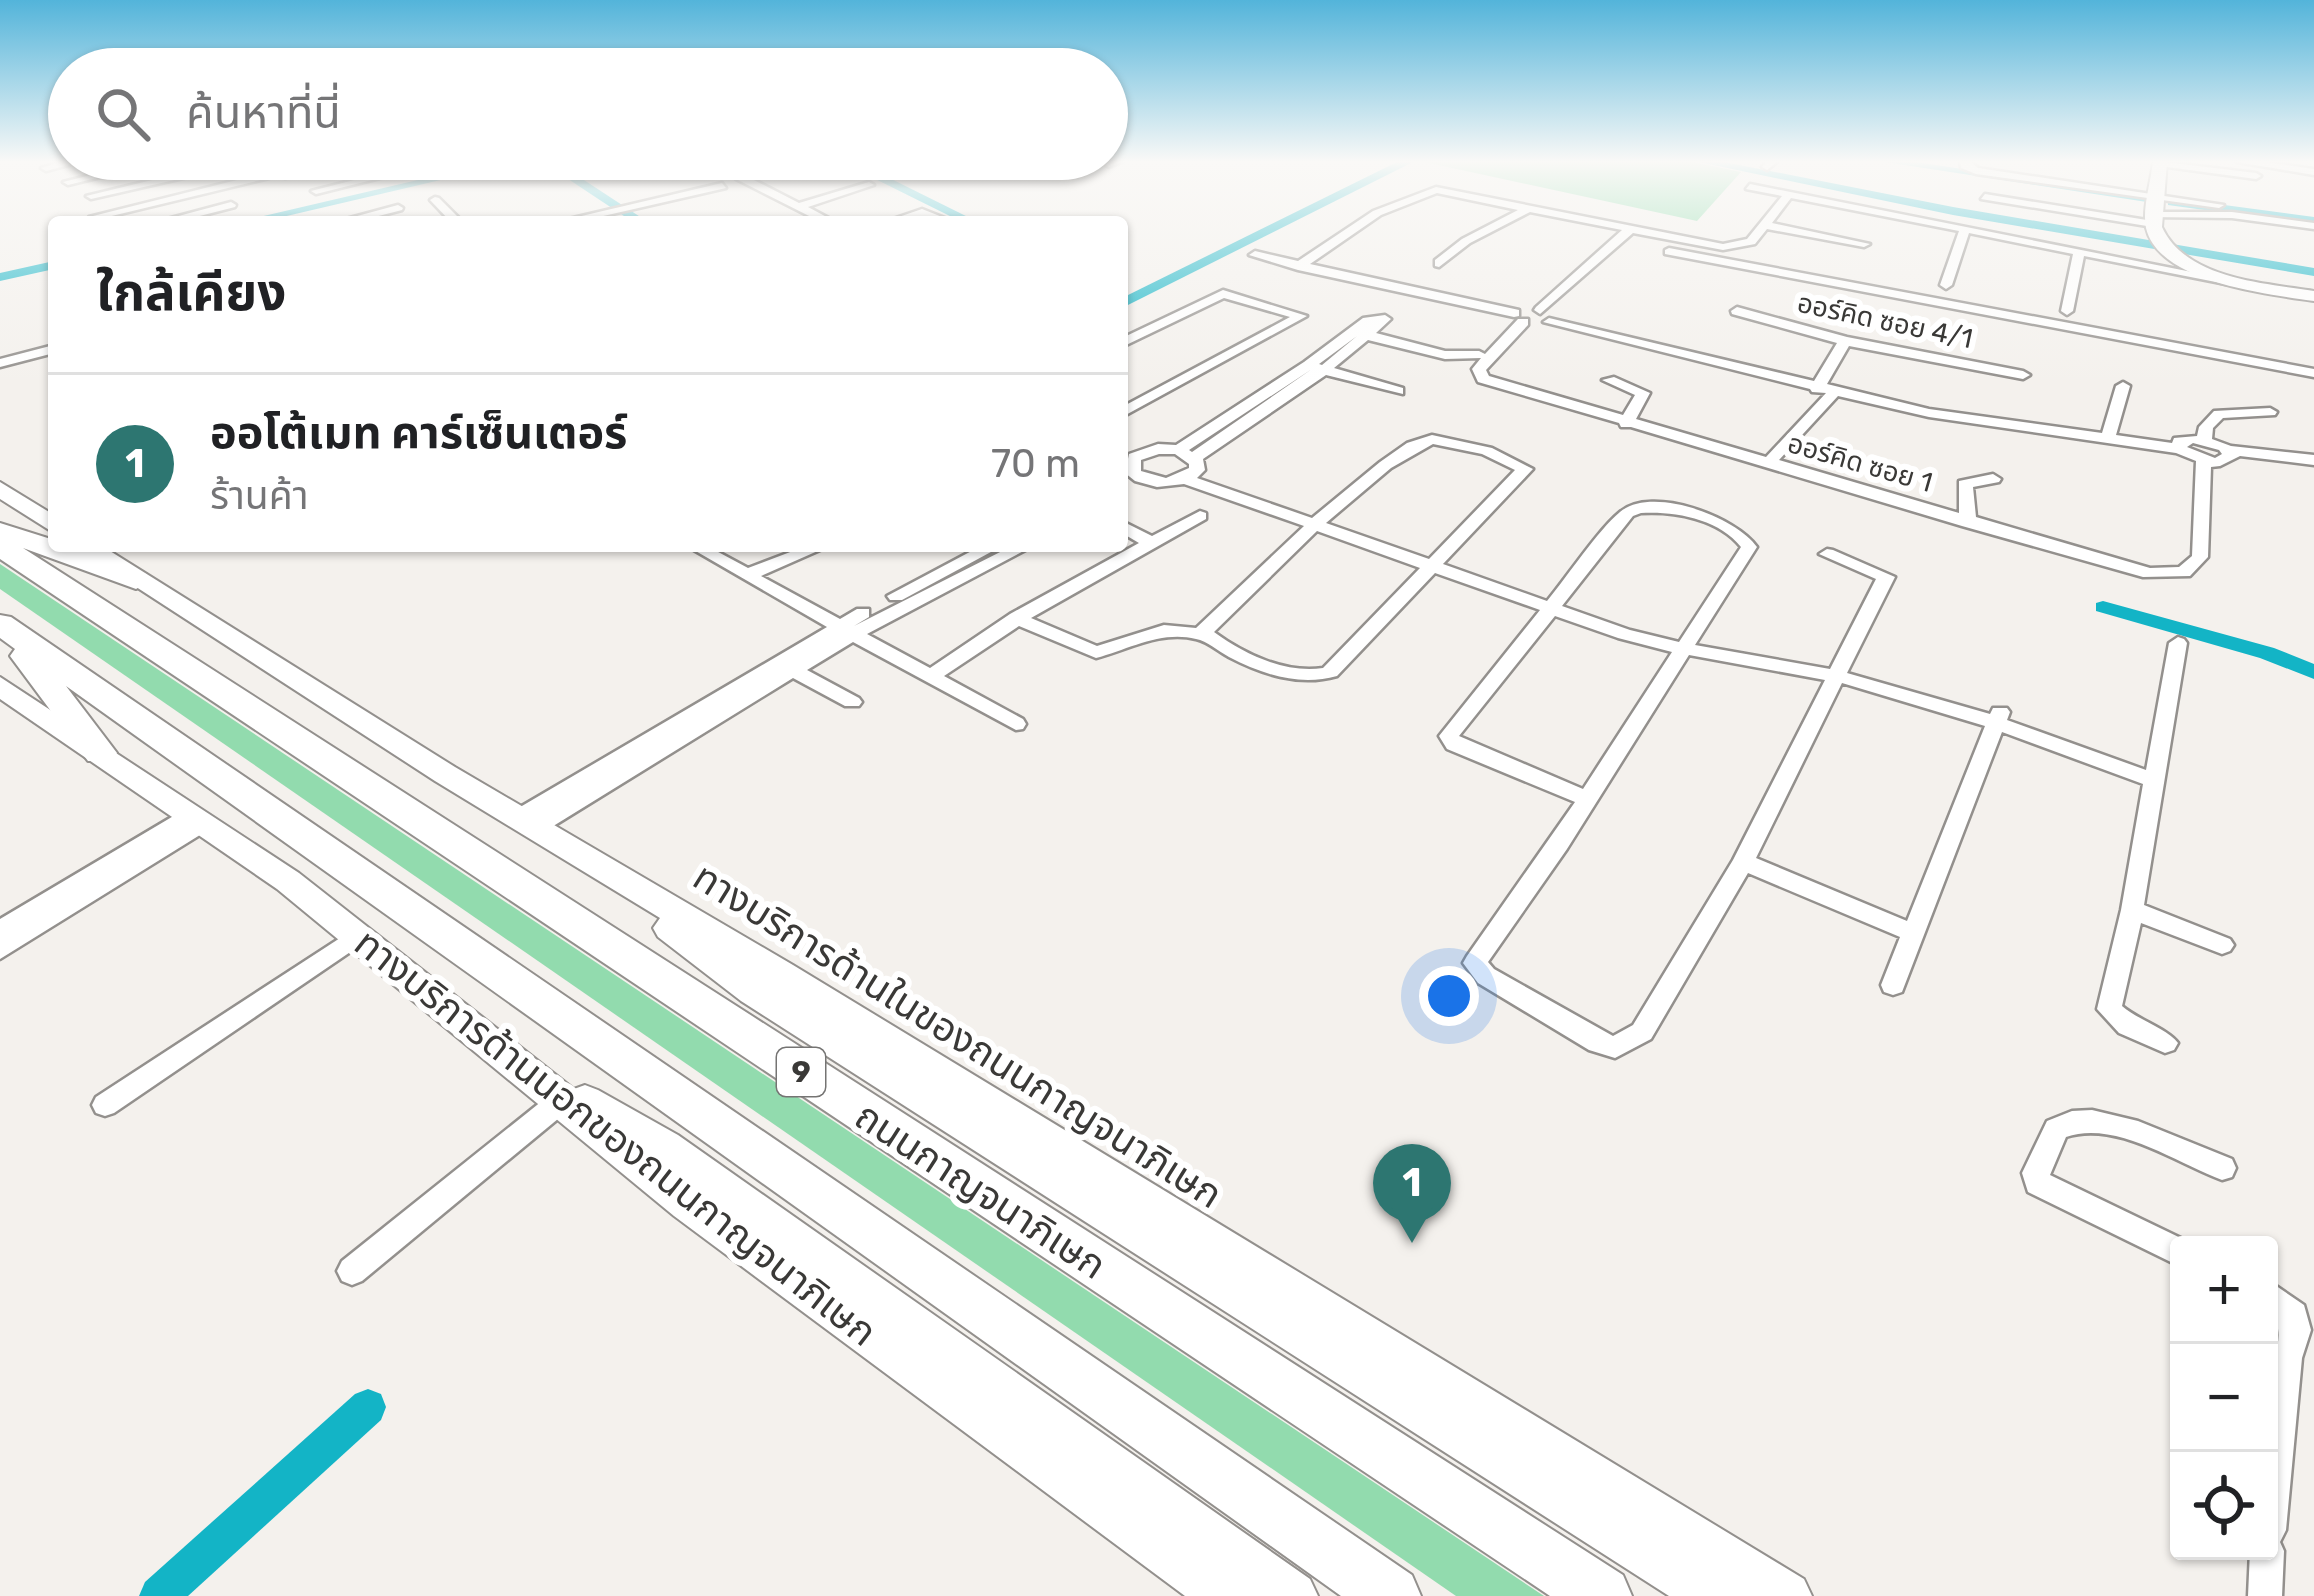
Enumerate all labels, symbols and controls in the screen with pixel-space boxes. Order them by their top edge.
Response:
search box [48,48,1128,180]
icon: search [90,81,156,147]
text: ค้นหาที่นี่ [186,86,341,139]
text: ใกล้เคียง [96,262,286,323]
street label: ออร์คิด ซอย 4/1 [1794,287,1976,355]
text: ออโต้เมท คาร์เซ็นเตอร์ [210,406,627,459]
street label: ออร์คิด ซอย 1 [1784,427,1936,499]
text: 1 [125,441,145,487]
text: 70 m [991,441,1080,487]
text: ร้านค้า [210,473,309,519]
street label: ทางบริการด้านในของถนนกาญจนาภิเษก [685,852,1231,1218]
street label: ทางบริการด้านนอกของถนนกาญจนาภิเษก [346,920,885,1356]
your location [1419,966,1479,1026]
road number: 9 [777,1048,825,1096]
street label: ถนนกาญจนาภิเษก [847,1092,1115,1288]
pin: 1 [1373,1144,1451,1243]
map controls [2170,1236,2278,1560]
button: + [2170,1236,2278,1344]
button: − [2170,1344,2278,1452]
button: locate [2170,1452,2278,1560]

